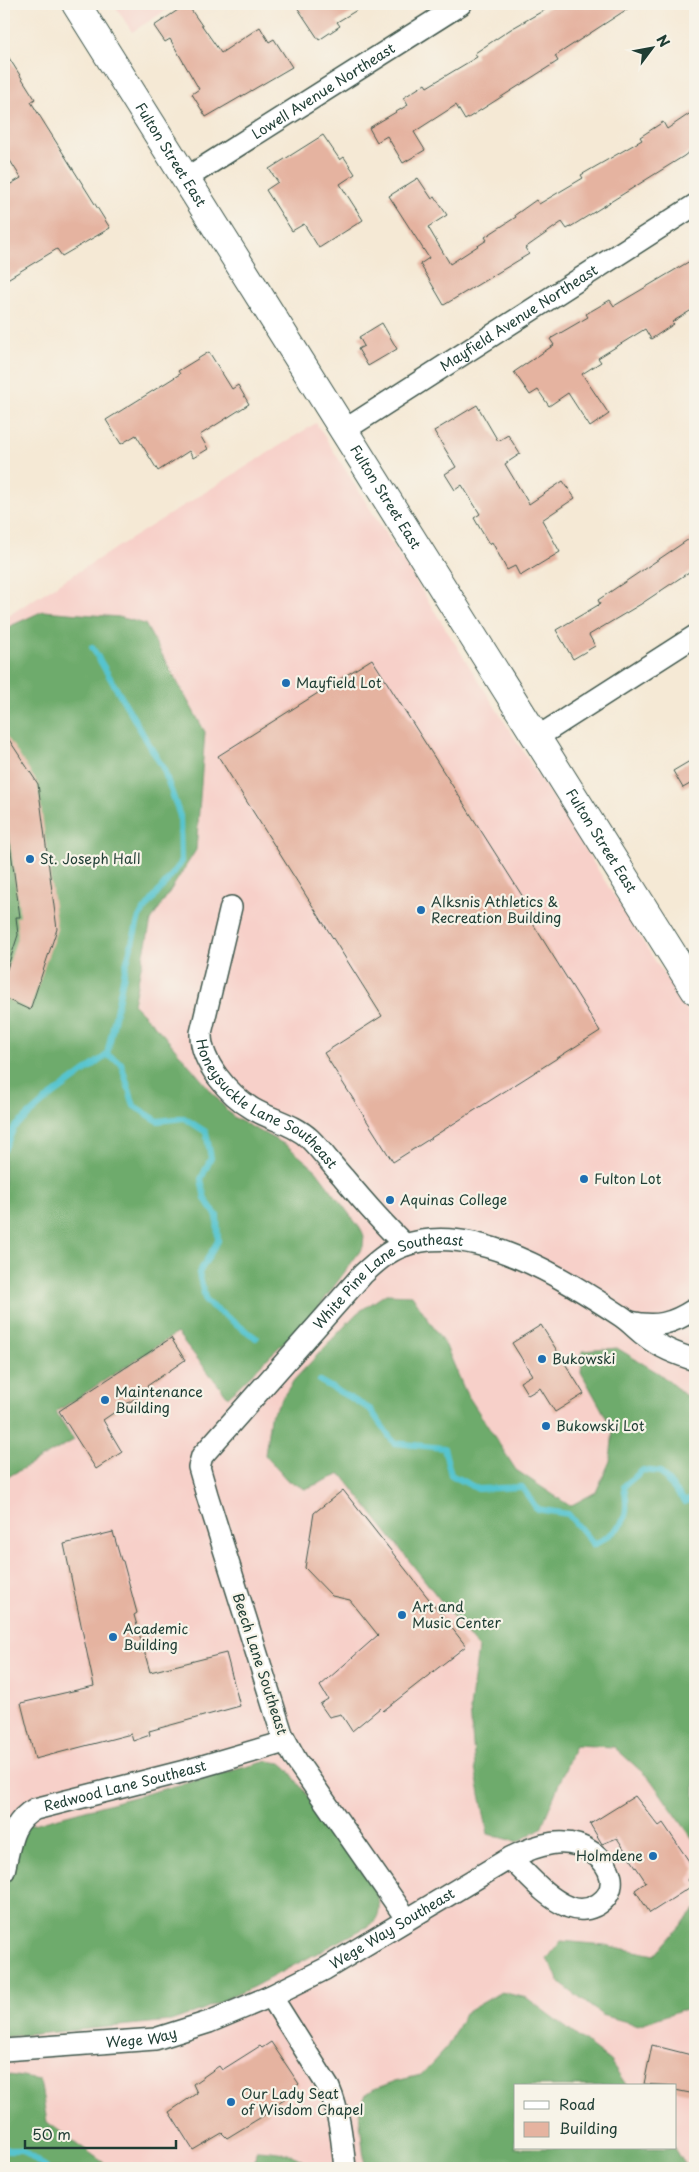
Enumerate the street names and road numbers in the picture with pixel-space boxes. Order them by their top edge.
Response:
street label: Lowell Avenue Northeast [248,37,399,144]
street label: Fulton Street East [130,98,212,211]
street label: Mayfield Avenue Northeast [436,259,602,376]
street label: Fulton Street East [345,440,427,553]
street label: Fulton Street East [561,784,643,897]
street label: Honeysuckle Lane Southeast [191,1037,343,1173]
street label: White Pine Lane Southeast [308,1229,465,1334]
street label: Beech Lane Southeast [228,1590,293,1738]
street label: Redwood Lane Southeast [41,1754,209,1816]
street label: Wege Way Southeast [325,1882,459,1974]
street label: Wege Way [105,2022,179,2053]

